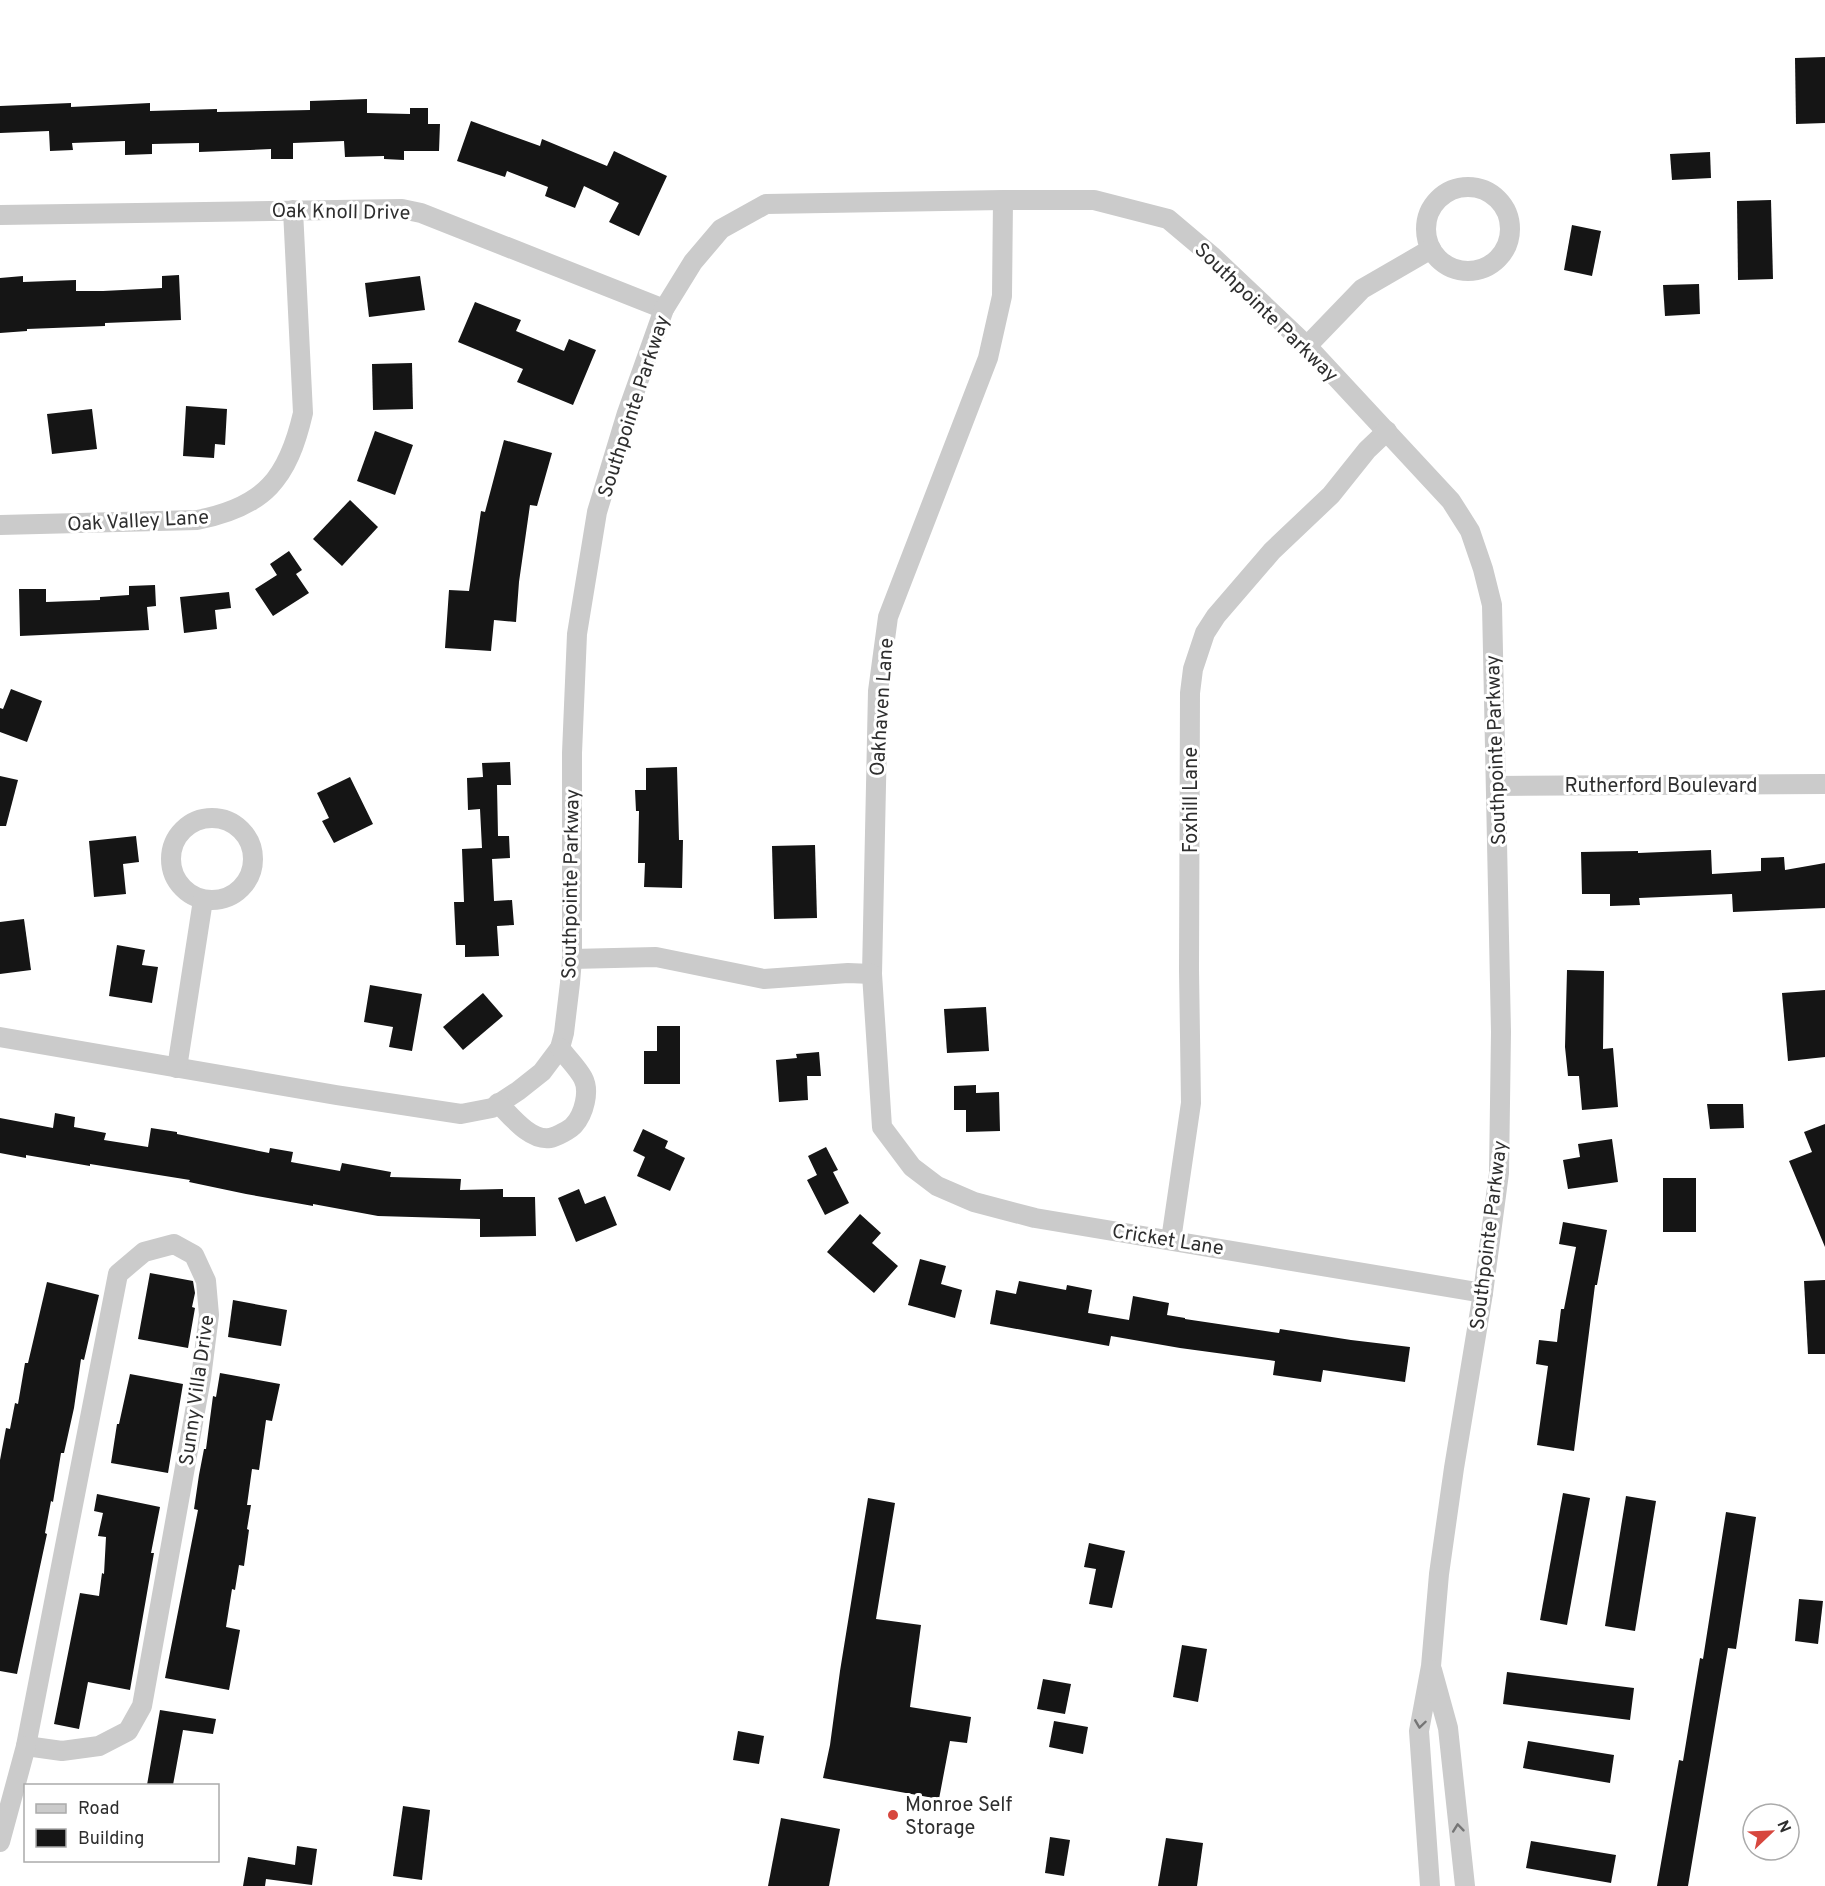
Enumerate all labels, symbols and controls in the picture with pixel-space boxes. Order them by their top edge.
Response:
street label: Oak Knoll Drive [271,199,410,227]
street label: Southpointe Parkway [1188,238,1343,389]
street label: Southpointe Parkway [593,312,677,501]
street label: Oak Valley Lane [67,505,210,539]
street label: Oakhaven Lane [865,637,901,777]
street label: Southpointe Parkway [1481,654,1513,846]
street label: Foxhill Lane [1179,747,1205,853]
street label: Rutherford Boulevard [1565,774,1757,800]
street label: Southpointe Parkway [557,789,587,979]
street label: Southpointe Parkway [1465,1139,1514,1331]
street label: Cricket Lane [1110,1219,1225,1263]
street label: Sunny Villa Drive [175,1313,221,1467]
one-way arrow [1415,1719,1427,1728]
legend [24,1784,219,1862]
place label: Monroe Self Storage [905,1793,1013,1842]
text: Road [78,1798,120,1821]
north arrow [1741,1802,1801,1862]
marker: Monroe Self Storage [886,1808,900,1822]
text: N [1772,1818,1794,1836]
one-way arrow [1453,1823,1465,1832]
text: Building [78,1828,144,1851]

